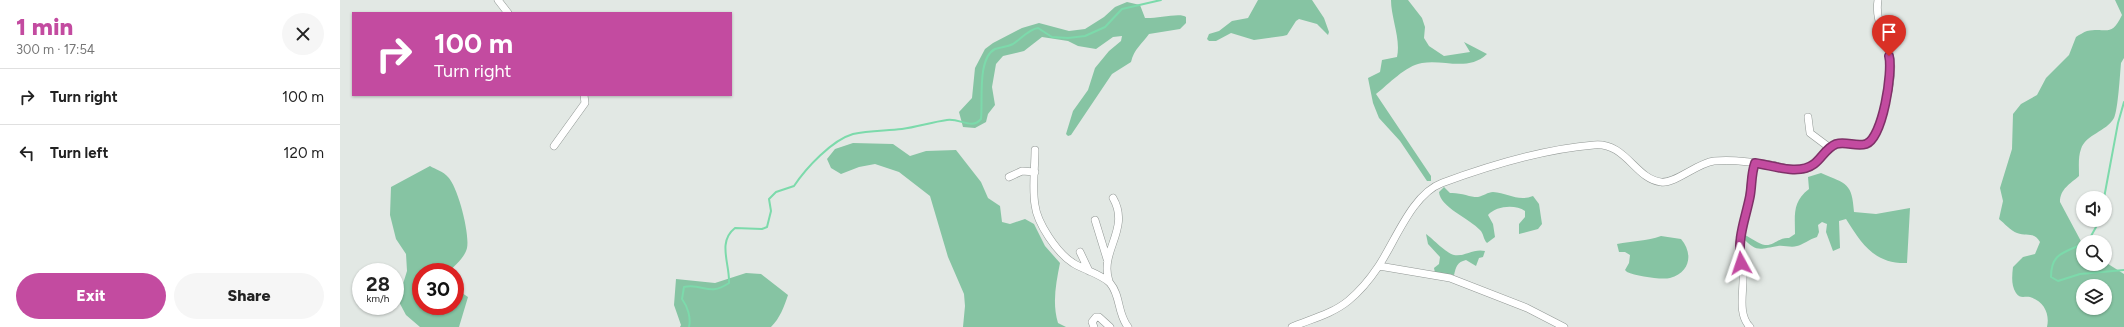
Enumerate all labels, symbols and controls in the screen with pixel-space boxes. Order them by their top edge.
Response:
text: 1 min [16,12,73,41]
button: close [282,13,324,55]
pin [1872,15,1906,56]
icon: arrive [1878,21,1900,43]
text: 100 m [434,26,513,60]
icon: right [368,28,420,80]
text: 300 m · 17:54 [16,42,95,57]
text: Turn right [434,60,511,82]
icon: right [16,86,38,108]
text: Turn right [50,88,118,106]
text: 100 m [282,88,324,106]
icon: left [16,142,38,164]
text: Turn left [50,144,108,162]
text: 120 m [283,144,324,162]
map controls [2076,191,2112,315]
button: sound [2076,191,2112,227]
button: search [2076,235,2112,271]
position arrow [1720,242,1762,284]
speed limit sign: 30 [412,263,464,315]
text: 28 [366,272,390,296]
button: Exit [16,273,166,319]
button: Share [174,273,324,319]
button: layers [2076,279,2112,315]
text: km/h [367,292,389,305]

